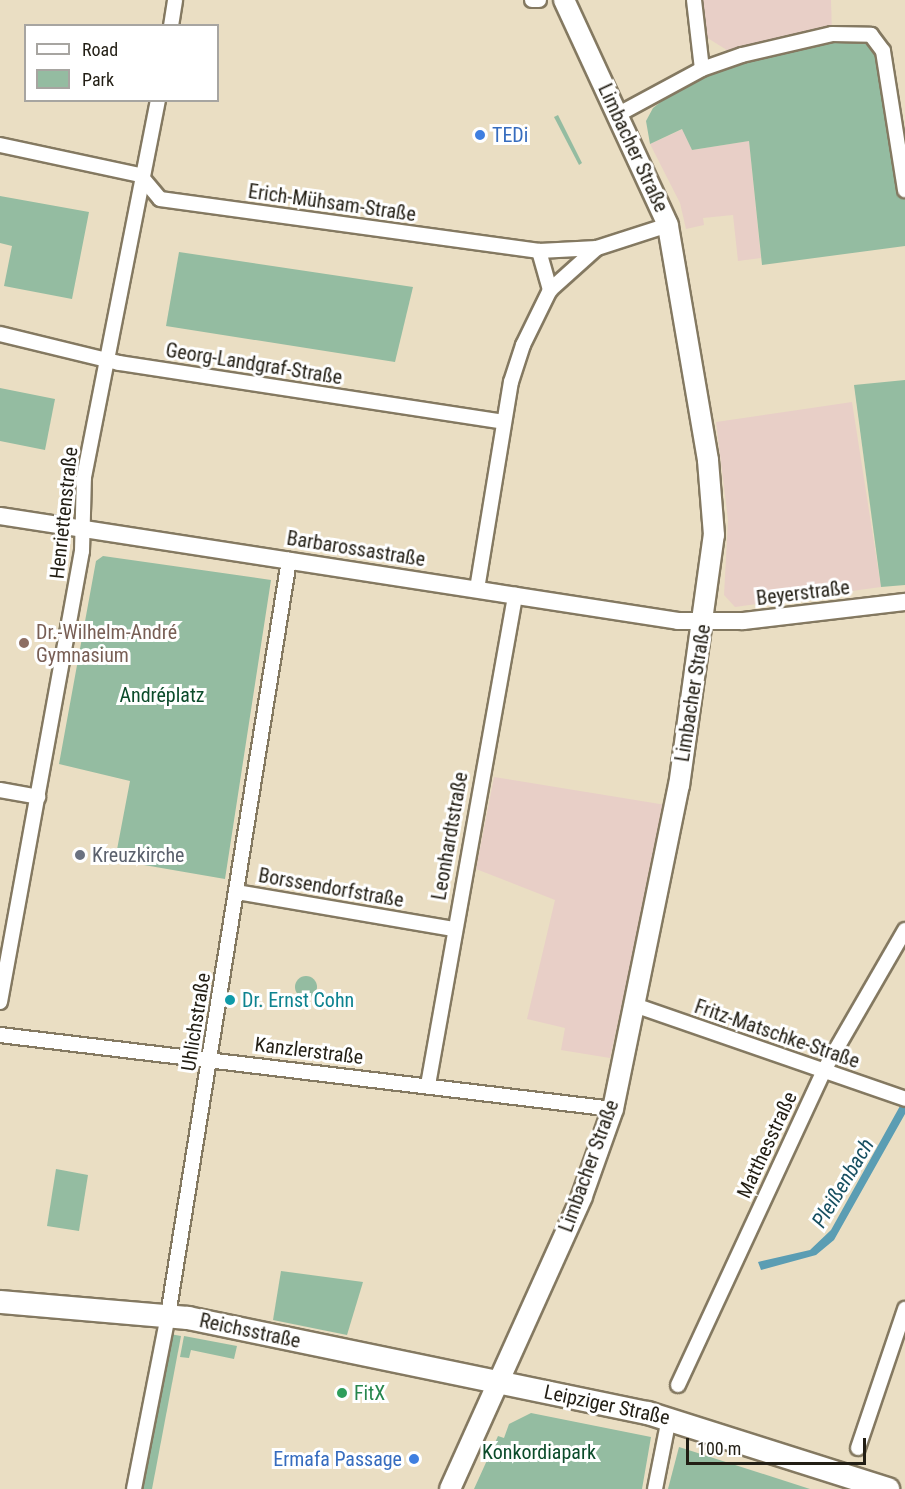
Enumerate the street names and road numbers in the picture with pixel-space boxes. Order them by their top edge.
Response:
street label: Limbacher Straße [593,80,673,216]
street label: Erich-Mühsam-Straße [247,179,417,227]
street label: Georg-Landgraf-Straße [164,338,344,390]
street label: Henriettenstraße [45,446,83,580]
street label: Barbarossastraße [285,526,427,572]
street label: Beyerstraße [755,575,851,611]
street label: Limbacher Straße [670,623,716,763]
street label: Leonhardtstraße [427,770,473,902]
street label: Borssendorfstraße [257,863,405,913]
street label: Uhlichstraße [176,971,216,1073]
street label: Fritz-Matschke-Straße [691,995,863,1073]
street label: Kanzlerstraße [253,1032,365,1070]
street label: Matthesstraße [732,1088,802,1202]
street label: Limbacher Straße [554,1097,624,1235]
street label: Reichsstraße [197,1309,303,1353]
street label: Leipziger Straße [542,1380,672,1430]

